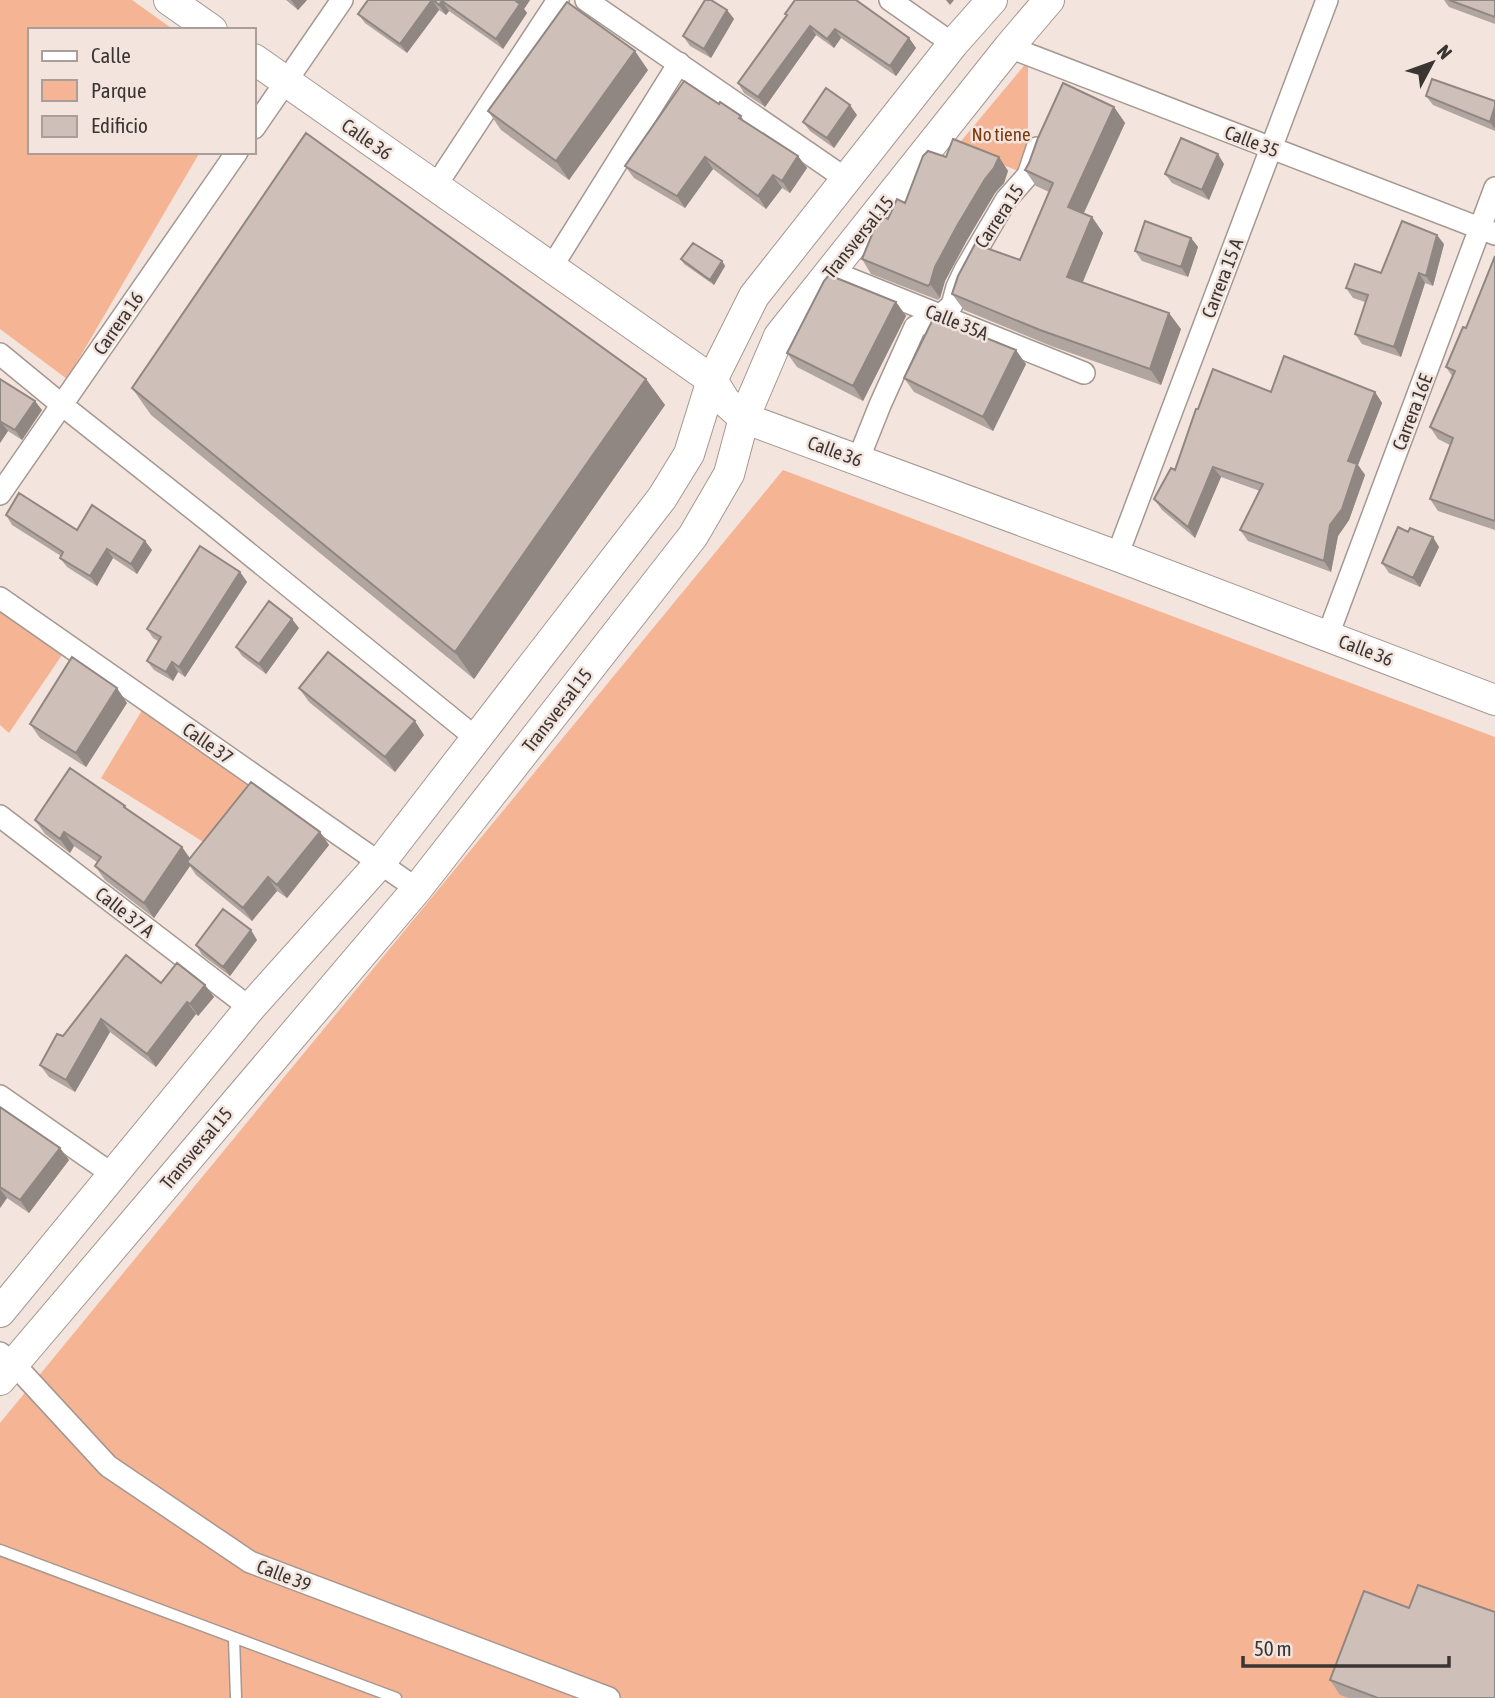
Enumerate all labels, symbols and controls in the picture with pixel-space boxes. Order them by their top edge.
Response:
legend [28,28,256,154]
north arrow [1397,28,1467,98]
text: N [1433,40,1457,63]
text: Calle [91,43,131,67]
text: Parque [91,78,146,102]
text: Edificio [91,113,148,137]
street label: Calle 36 [338,114,396,164]
street label: Calle 35 [1222,121,1282,161]
park label: No tiene [971,123,1031,145]
street label: Carrera 15 [970,180,1028,252]
street label: Transversal 15 [818,191,898,283]
street label: Carrera 15 A [1197,234,1248,321]
street label: Carrera 16 [88,287,148,359]
street label: Calle 35A [922,300,992,345]
street label: Carrera 16E [1387,371,1437,453]
street label: Calle 36 [805,431,865,471]
street label: Calle 36 [1336,630,1396,670]
street label: Transversal 15 [518,664,596,756]
street label: Calle 37 [179,718,237,768]
street label: Calle 37 A [91,882,159,942]
street label: Transversal 15 [155,1103,237,1193]
street label: Calle 39 [254,1555,314,1595]
scale bar [1243,1624,1450,1668]
text: 50 m [1254,1636,1292,1660]

